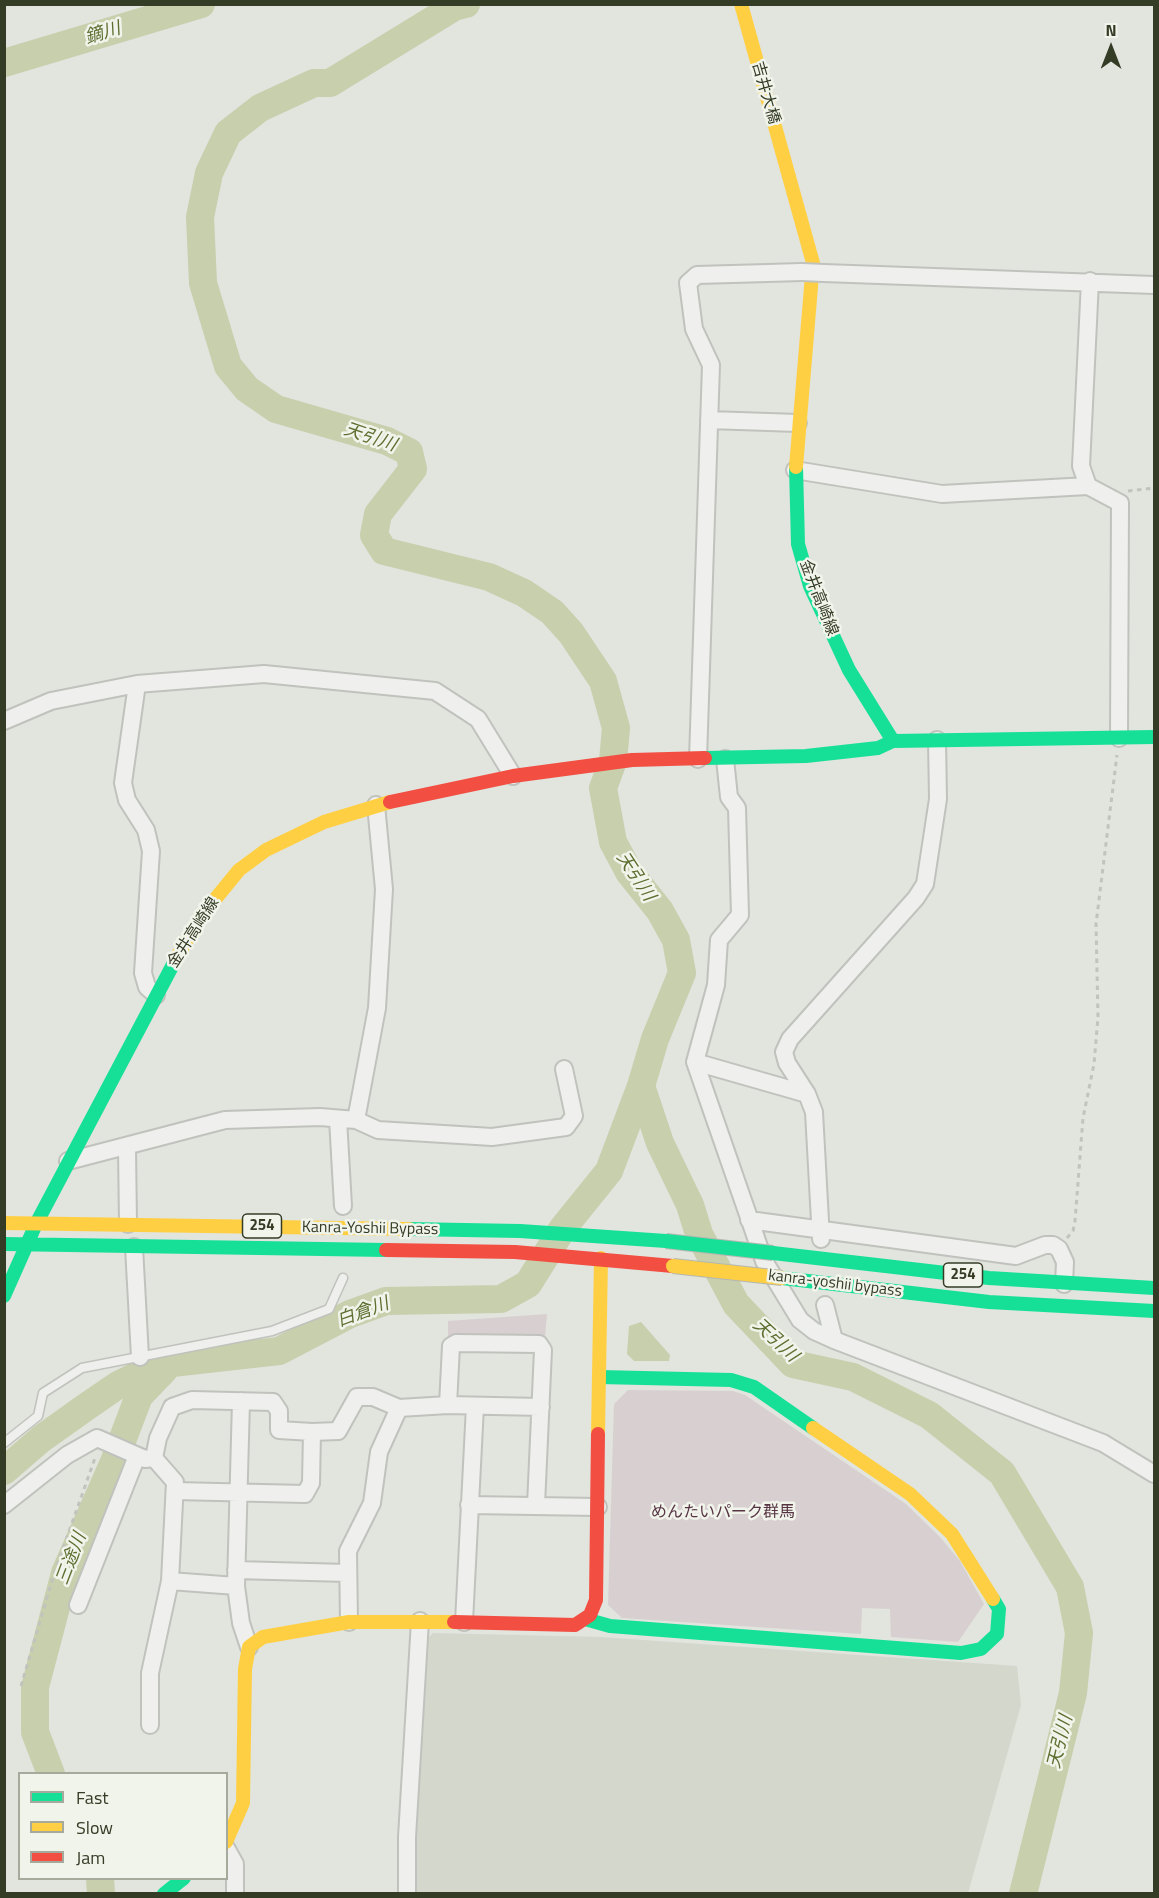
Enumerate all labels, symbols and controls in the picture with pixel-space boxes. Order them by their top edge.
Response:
water label: 鏑川 [83,18,123,50]
north arrow [1081,18,1141,78]
text: N [1105,18,1117,42]
street label: 吉井大橋 [747,60,783,126]
water label: 天引川 [341,419,399,457]
street label: 金井高崎線 [795,557,841,639]
water label: 天引川 [611,848,659,906]
street label: 金井高崎線 [164,894,224,972]
road number: 254 [242,1214,282,1238]
street label: Kanra-Yoshii Bypass [302,1218,438,1240]
road number: 254 [944,1263,982,1287]
street label: kanra-yoshii bypass [767,1266,903,1302]
water label: 白倉川 [334,1294,392,1332]
water label: 天引川 [748,1315,802,1367]
park label: めんたいパーク群馬 [651,1503,795,1523]
water label: 三途川 [52,1530,92,1588]
water label: 天引川 [1044,1713,1078,1771]
legend [18,1772,228,1880]
text: Fast [76,1784,109,1811]
text: Slow [76,1814,113,1841]
text: Jam [76,1844,105,1871]

